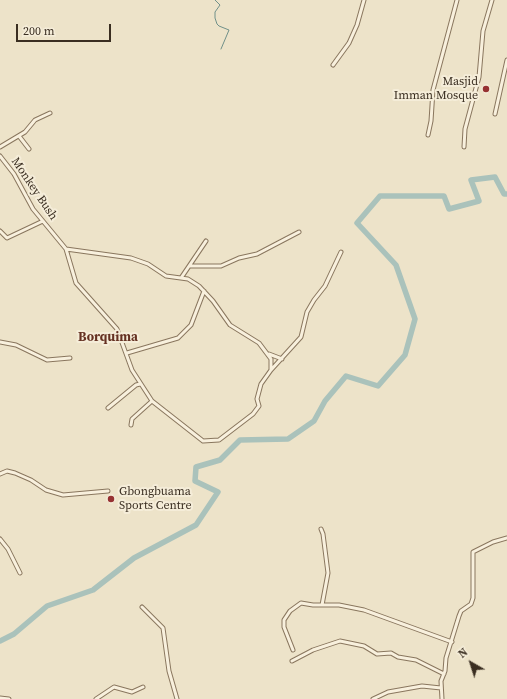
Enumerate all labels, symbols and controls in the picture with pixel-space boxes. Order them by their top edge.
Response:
scale bar [18,16,113,42]
text: 200 m [23,23,55,39]
place label: Masjid Imman Mosque [394,75,478,103]
marker: Masjid Imman Mosque [481,84,491,94]
street label: Monkey Bush [8,155,60,223]
district label: Borquima [78,330,138,346]
place label: Gbongbuama Sports Centre [119,485,192,513]
marker: Gbongbuama Sports Centre [106,494,116,504]
north arrow [451,643,491,683]
text: N [455,645,471,662]

